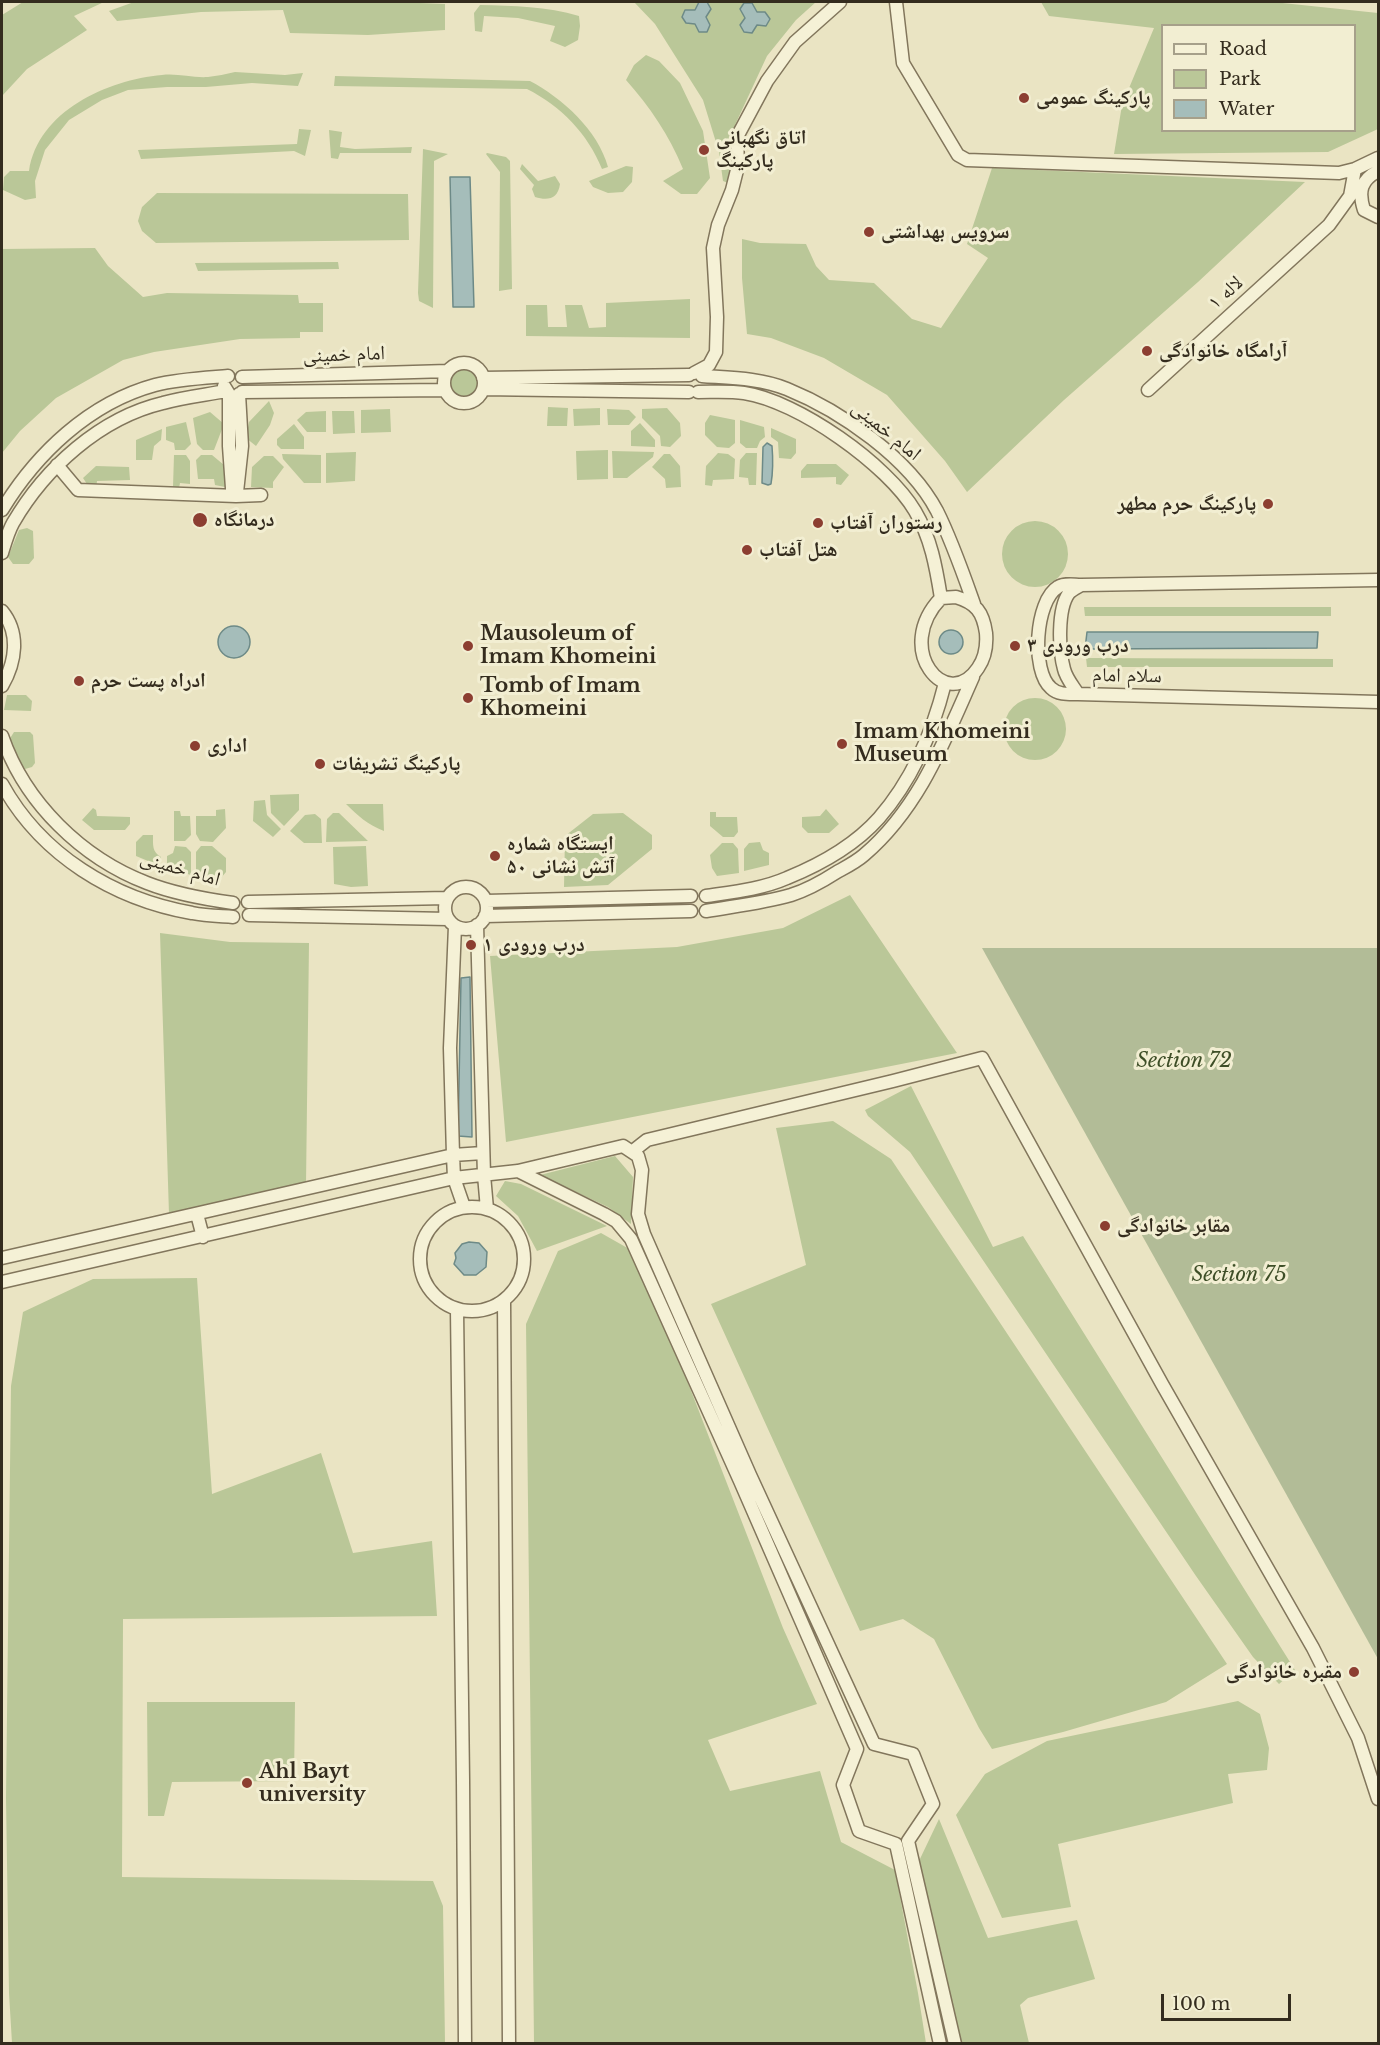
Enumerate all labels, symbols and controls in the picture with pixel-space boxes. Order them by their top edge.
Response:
legend [1161,24,1356,132]
text: Road [1219,38,1267,60]
text: Park [1219,68,1261,90]
place label: پارکینگ عمومی [1036,86,1150,110]
marker: پارکینگ عمومی [1017,91,1031,105]
text: Water [1219,98,1274,120]
place label: اتاق نگهبانی پارکینگ [716,126,806,173]
marker: اتاق نگهبانی پارکینگ [697,143,711,157]
place label: سرویس بهداشتی [881,220,1010,244]
marker: سرویس بهداشتی [862,225,876,239]
street label: لاله ۱ [1204,271,1248,315]
place label: آرامگاه خانوادگی [1159,339,1287,363]
street label: امام خمینی [302,342,386,368]
marker: آرامگاه خانوادگی [1140,344,1154,358]
street label: امام خمینی [846,396,926,466]
place label: پارکینگ حرم مطهر [1118,492,1256,516]
marker: پارکینگ حرم مطهر [1261,497,1275,511]
place label: درمانگاه [214,508,275,532]
marker: درمانگاه [191,511,209,529]
place label: رستوران آفتاب [830,511,942,535]
marker: رستوران آفتاب [811,516,825,530]
place label: هتل آفتاب [759,538,837,562]
marker: هتل آفتاب [740,543,754,557]
place label: Mausoleum of Imam Khomeini [480,622,656,669]
place label: درب ورودی ۳ [1027,634,1129,658]
marker: Mausoleum of Imam Khomeini [461,639,475,653]
marker: درب ورودی ۳ [1008,639,1022,653]
street label: سلام امام [1092,663,1162,689]
place label: ادراه پست حرم [91,669,206,693]
marker: ادراه پست حرم [72,674,86,688]
place label: Tomb of Imam Khomeini [480,674,641,721]
marker: Tomb of Imam Khomeini [461,691,475,705]
place label: Imam Khomeini Museum [854,720,1030,767]
place label: اداری [207,734,247,758]
marker: Imam Khomeini Museum [835,737,849,751]
marker: اداری [188,739,202,753]
place label: پارکینگ تشریفات [332,752,460,776]
marker: پارکینگ تشریفات [313,757,327,771]
place label: ایستگاه شماره ۵۰ آتش نشانی [507,832,615,879]
street label: امام خمینی [137,846,223,892]
marker: ایستگاه شماره ۵۰ آتش نشانی [488,849,502,863]
place label: درب ورودی ۱ [483,933,585,957]
marker: درب ورودی ۱ [464,938,478,952]
park label: Section 72 [1136,1049,1232,1073]
place label: مقابر خانوادگی [1117,1214,1230,1238]
marker: مقابر خانوادگی [1098,1219,1112,1233]
park label: Section 75 [1191,1263,1287,1287]
place label: مقبره خانوادگی [1226,1660,1342,1684]
marker: مقبره خانوادگی [1347,1665,1361,1679]
place label: Ahl Bayt university [259,1760,366,1807]
marker: Ahl Bayt university [240,1776,254,1790]
scale bar [1164,1982,1294,2020]
text: 100 m [1172,1993,1230,2015]

